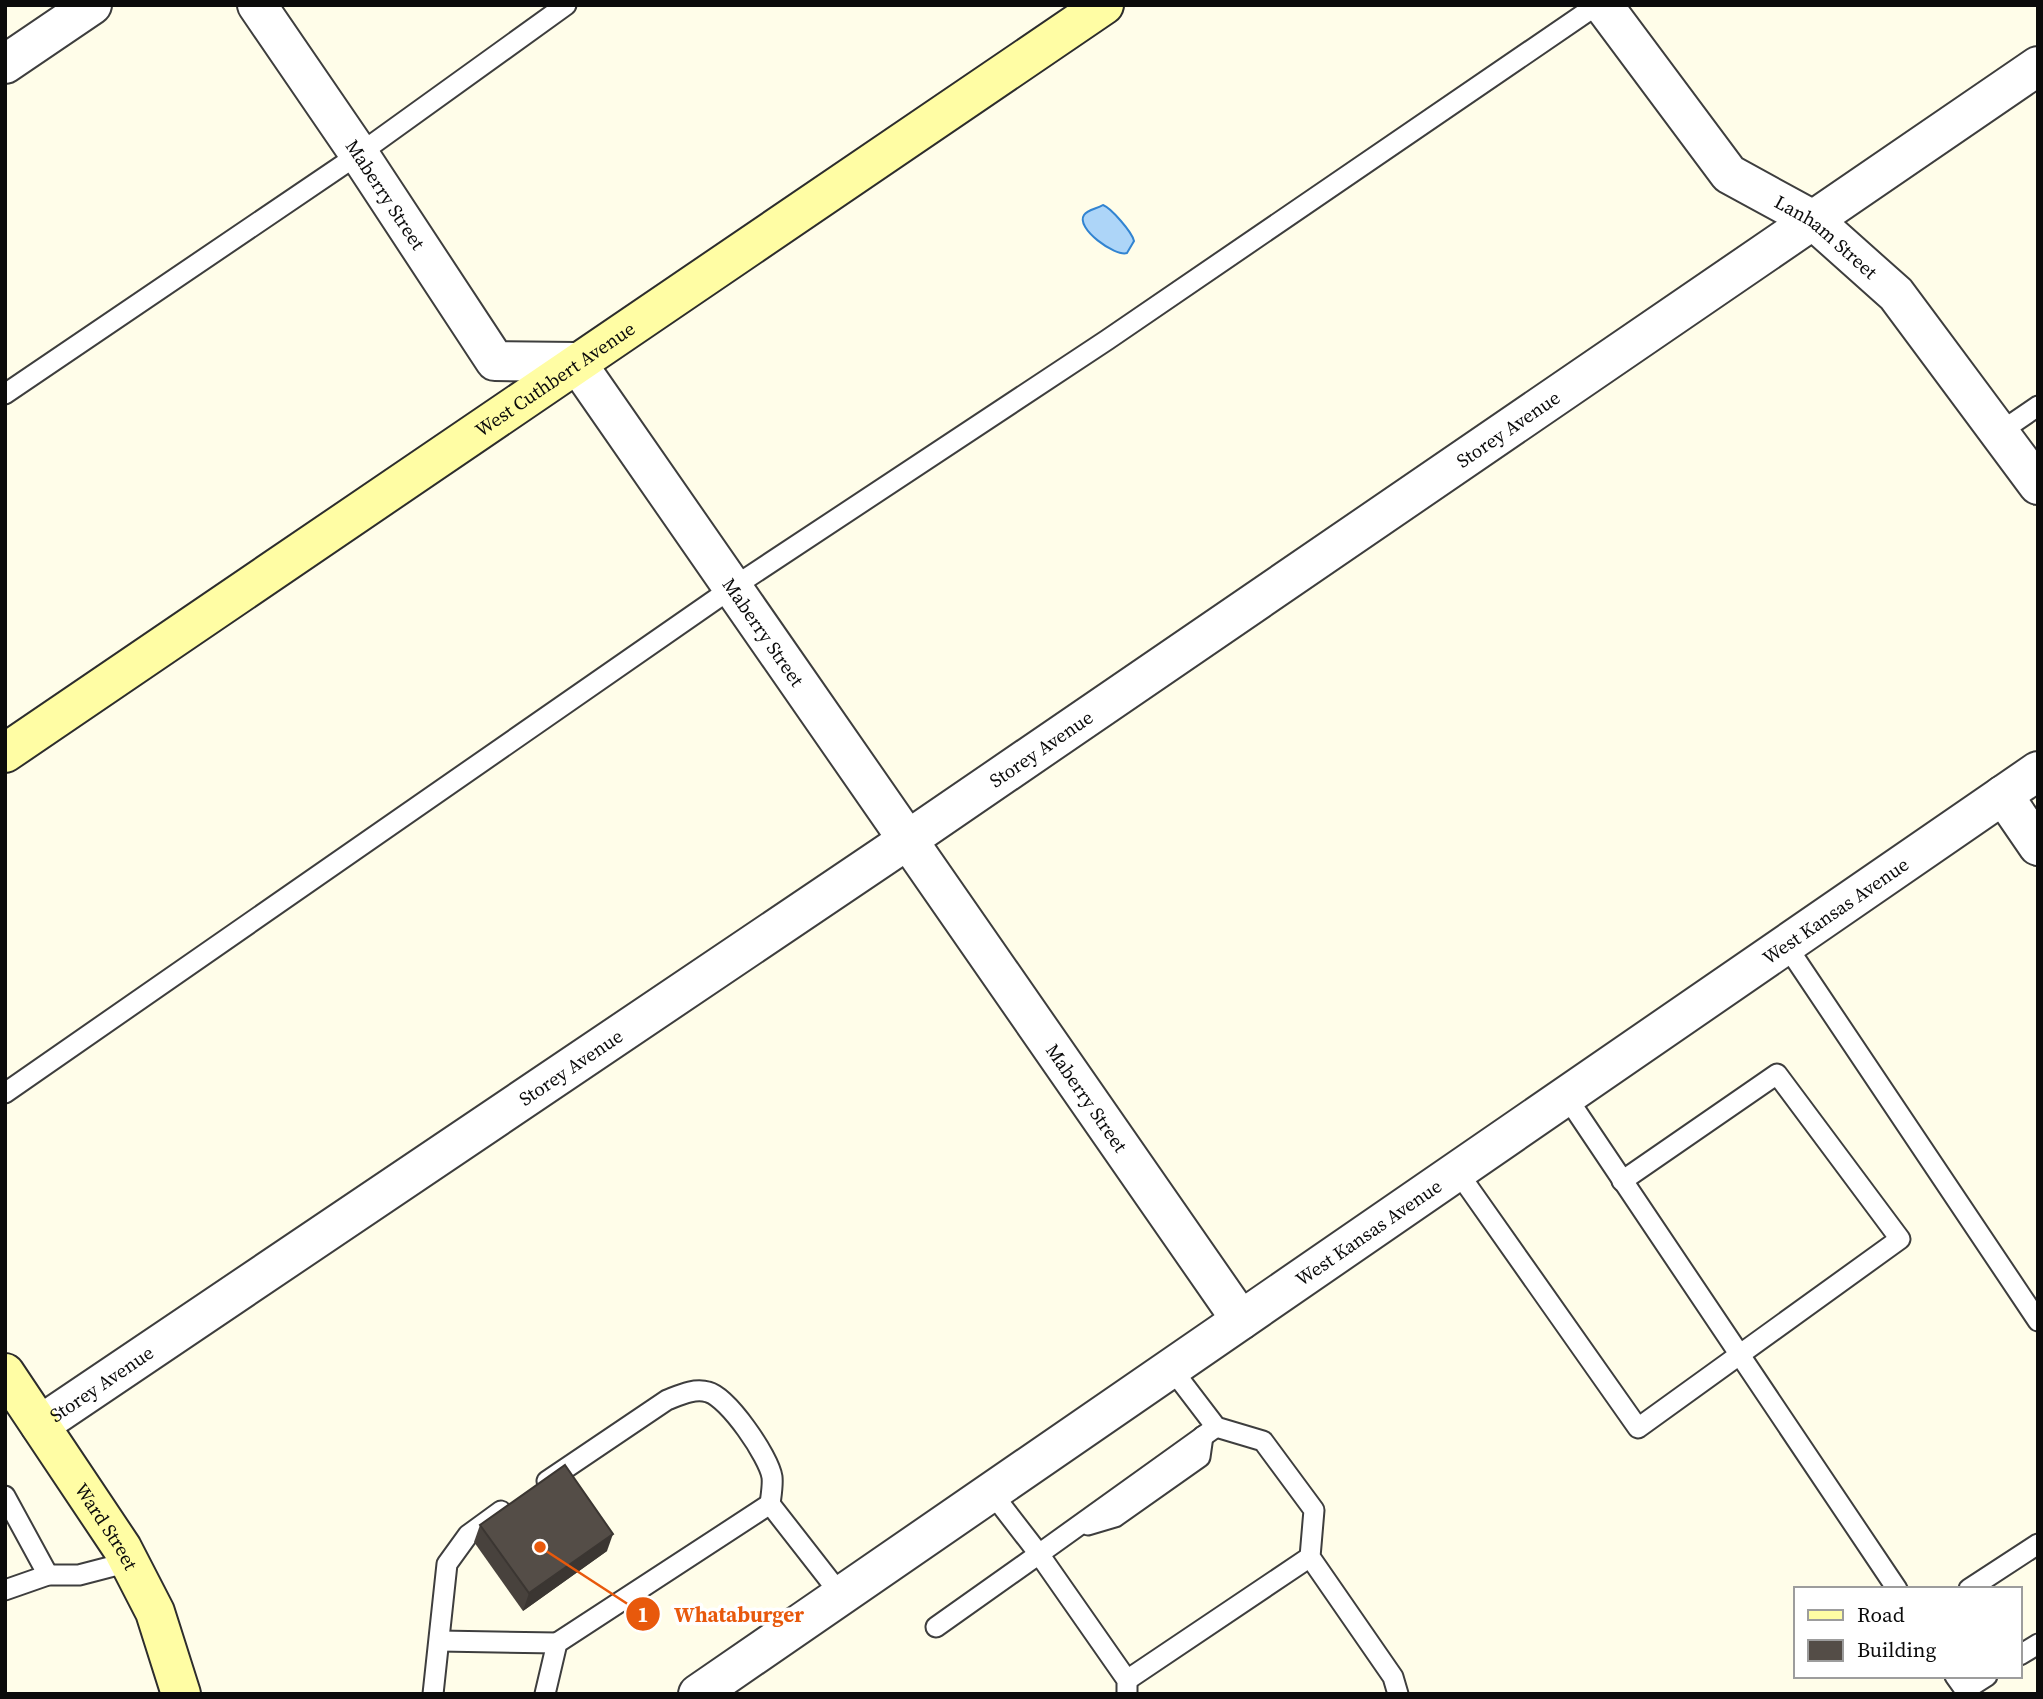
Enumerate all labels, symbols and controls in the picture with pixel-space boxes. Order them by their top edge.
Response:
street label: Maberry Street [340,134,432,255]
street label: Lanham Street [1770,189,1884,285]
street label: West Cuthbert Avenue [470,315,640,443]
street label: Storey Avenue [1451,384,1565,474]
street label: Maberry Street [717,573,811,692]
street label: Storey Avenue [984,704,1098,793]
street label: West Kansas Avenue [1757,851,1914,970]
street label: Storey Avenue [514,1023,628,1112]
street label: Maberry Street [1040,1038,1134,1158]
street label: West Kansas Avenue [1290,1173,1447,1292]
street label: Storey Avenue [44,1339,158,1428]
street label: Ward Street [69,1478,144,1575]
legend [1794,1587,2022,1678]
callout: Whataburger [625,1593,818,1635]
text: 1 [637,1600,649,1629]
text: Whataburger [674,1600,804,1629]
text: Road [1857,1600,1905,1629]
text: Building [1857,1635,1936,1664]

